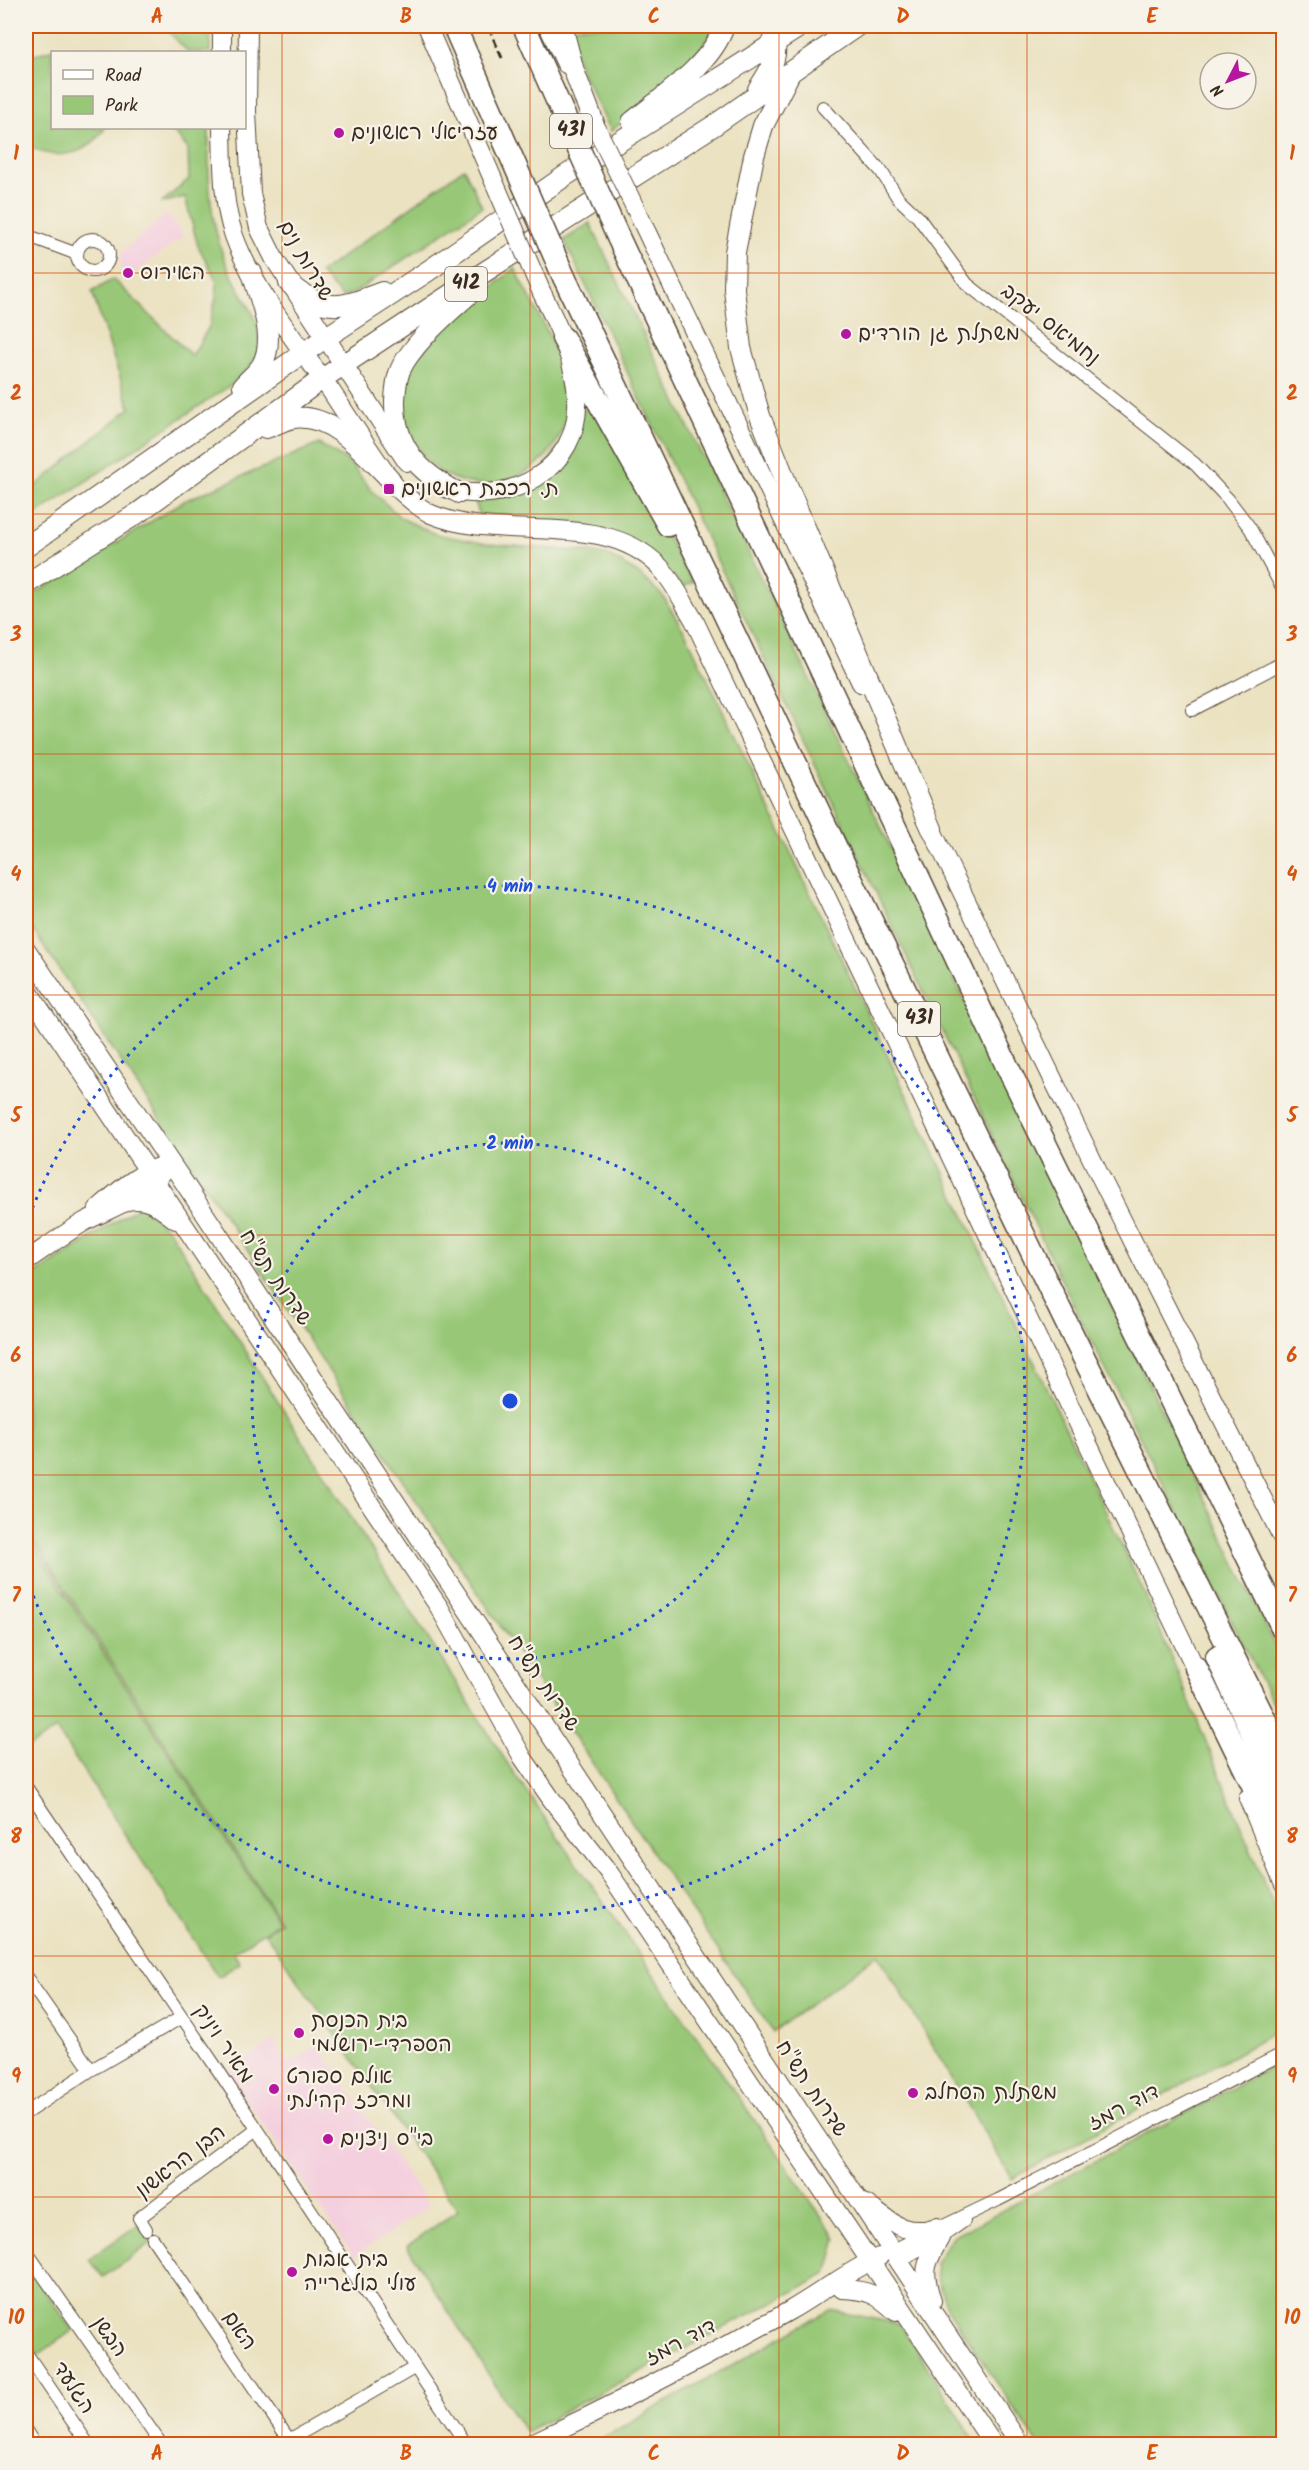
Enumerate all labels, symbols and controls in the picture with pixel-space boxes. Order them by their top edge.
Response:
text: A [151,2,163,34]
text: B [400,2,412,34]
text: C [648,2,660,34]
text: D [896,2,910,34]
text: E [1146,2,1158,34]
legend [51,51,246,129]
north arrow [1198,51,1258,111]
text: Road [105,62,142,91]
text: N [1205,78,1231,102]
text: Park [105,92,138,121]
road number: 431 [550,114,592,148]
place label: עזריאלי ראשונים [351,117,498,150]
marker: עזריאלי ראשונים [332,126,346,140]
text: 1 [13,139,19,171]
text: 1 [1289,139,1295,171]
street label: שדרות נים [268,214,342,308]
place label: האירוס [140,257,205,290]
marker: האירוס [121,266,135,280]
road number: 412 [445,267,487,301]
street label: נחמיאס יעקב [993,276,1107,374]
place label: משתלת גן הורדים [858,318,1020,351]
marker: משתלת גן הורדים [839,327,853,341]
text: 2 [10,379,22,411]
text: 2 [1286,379,1298,411]
place label: ת. רכבת ראשונים [401,473,559,506]
marker: ת. רכבת ראשונים [382,482,396,496]
text: 3 [10,620,22,652]
text: 3 [1286,620,1298,652]
text: 4 [11,860,22,892]
text: 4 [1287,860,1298,892]
text: 4 min [487,873,533,902]
road number: 431 [898,1002,940,1036]
text: 5 [10,1101,23,1133]
text: 5 [1286,1101,1299,1133]
text: 2 min [487,1130,533,1159]
street label: שדרות תש"ח [230,1223,320,1333]
text: 6 [11,1341,22,1373]
text: 6 [1287,1341,1298,1373]
centre of rings [500,1391,520,1411]
text: 7 [11,1581,21,1613]
text: 7 [1287,1581,1297,1613]
street label: שדרות תש"ח [498,1629,588,1739]
text: 8 [10,1822,22,1854]
text: 8 [1286,1822,1298,1854]
street label: מאיר ויניק [184,1997,262,2091]
place label: בית הכנסת הספרדי-ירושלמי [311,2005,452,2062]
marker: בית הכנסת הספרדי-ירושלמי [292,2026,306,2040]
street label: שדרות תש"ח [766,2034,856,2144]
place label: אולם ספורט ומרכז קהילתי [286,2061,411,2118]
text: 9 [11,2062,21,2094]
text: 9 [1287,2062,1297,2094]
street label: דוד רמז [1082,2076,1166,2140]
place label: משתלת הסחלב [925,2077,1057,2110]
marker: אולם ספורט ומרכז קהילתי [267,2082,281,2096]
marker: משתלת הסחלב [906,2086,920,2100]
street label: הבן הראשון [129,2117,233,2207]
place label: בי"ס ניצנים [340,2123,433,2156]
marker: בי"ס ניצנים [321,2132,335,2146]
place label: בית אבות עולי בולגרייה [302,2244,416,2301]
marker: בית אבות עולי בולגרייה [285,2265,299,2279]
text: 10 [8,2303,25,2335]
text: 10 [1284,2303,1301,2335]
street label: האם [214,2304,264,2358]
street label: הבשן [83,2310,135,2364]
street label: דוד רמז [639,2310,723,2376]
street label: הגלעד [43,2355,103,2421]
text: A [151,2439,163,2470]
text: B [400,2439,412,2470]
text: C [648,2439,660,2470]
text: D [896,2439,910,2470]
text: E [1146,2439,1158,2470]

